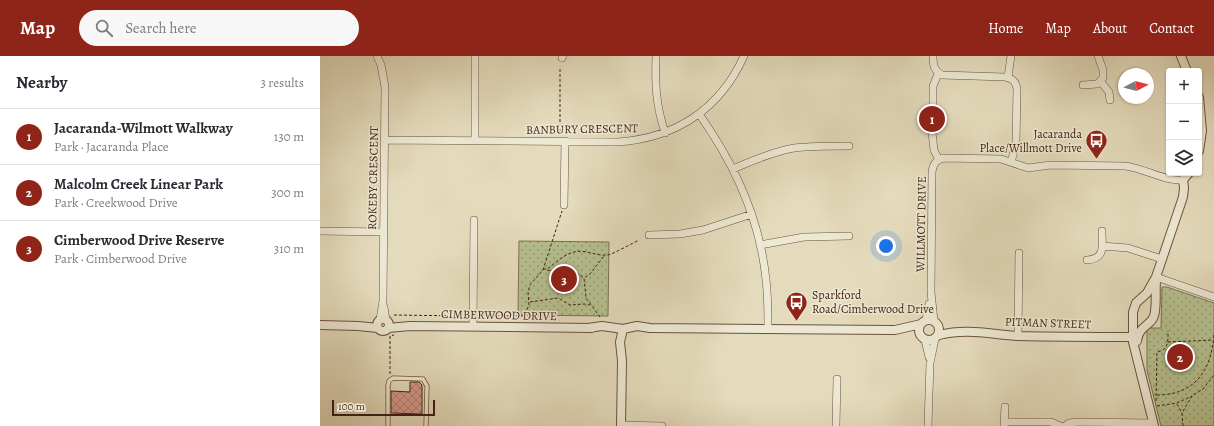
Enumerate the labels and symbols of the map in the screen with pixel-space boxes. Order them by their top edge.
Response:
north arrow [1118,68,1154,104]
pin: 1 [919,104,945,134]
street label: BANBURY CRESCENT [526,120,639,138]
street label: ROKEBY CRESCENT [364,125,382,230]
place label: Jacaranda Place/Willmott Drive [979,126,1082,156]
bus stop icon: Jacaranda Place/Willmott Drive [1084,128,1110,161]
street label: WILLMOTT DRIVE [912,176,930,273]
your location [876,236,896,256]
pin: 3 [551,264,577,294]
place label: Sparkford Road/Cimberwood Drive [812,287,934,317]
bus stop icon: Sparkford Road/Cimberwood Drive [784,289,810,322]
street label: CIMBERWOOD DRIVE [441,306,557,324]
street label: PITMAN STREET [1005,313,1092,333]
pin: 2 [1167,342,1193,372]
scale bar [332,398,435,417]

